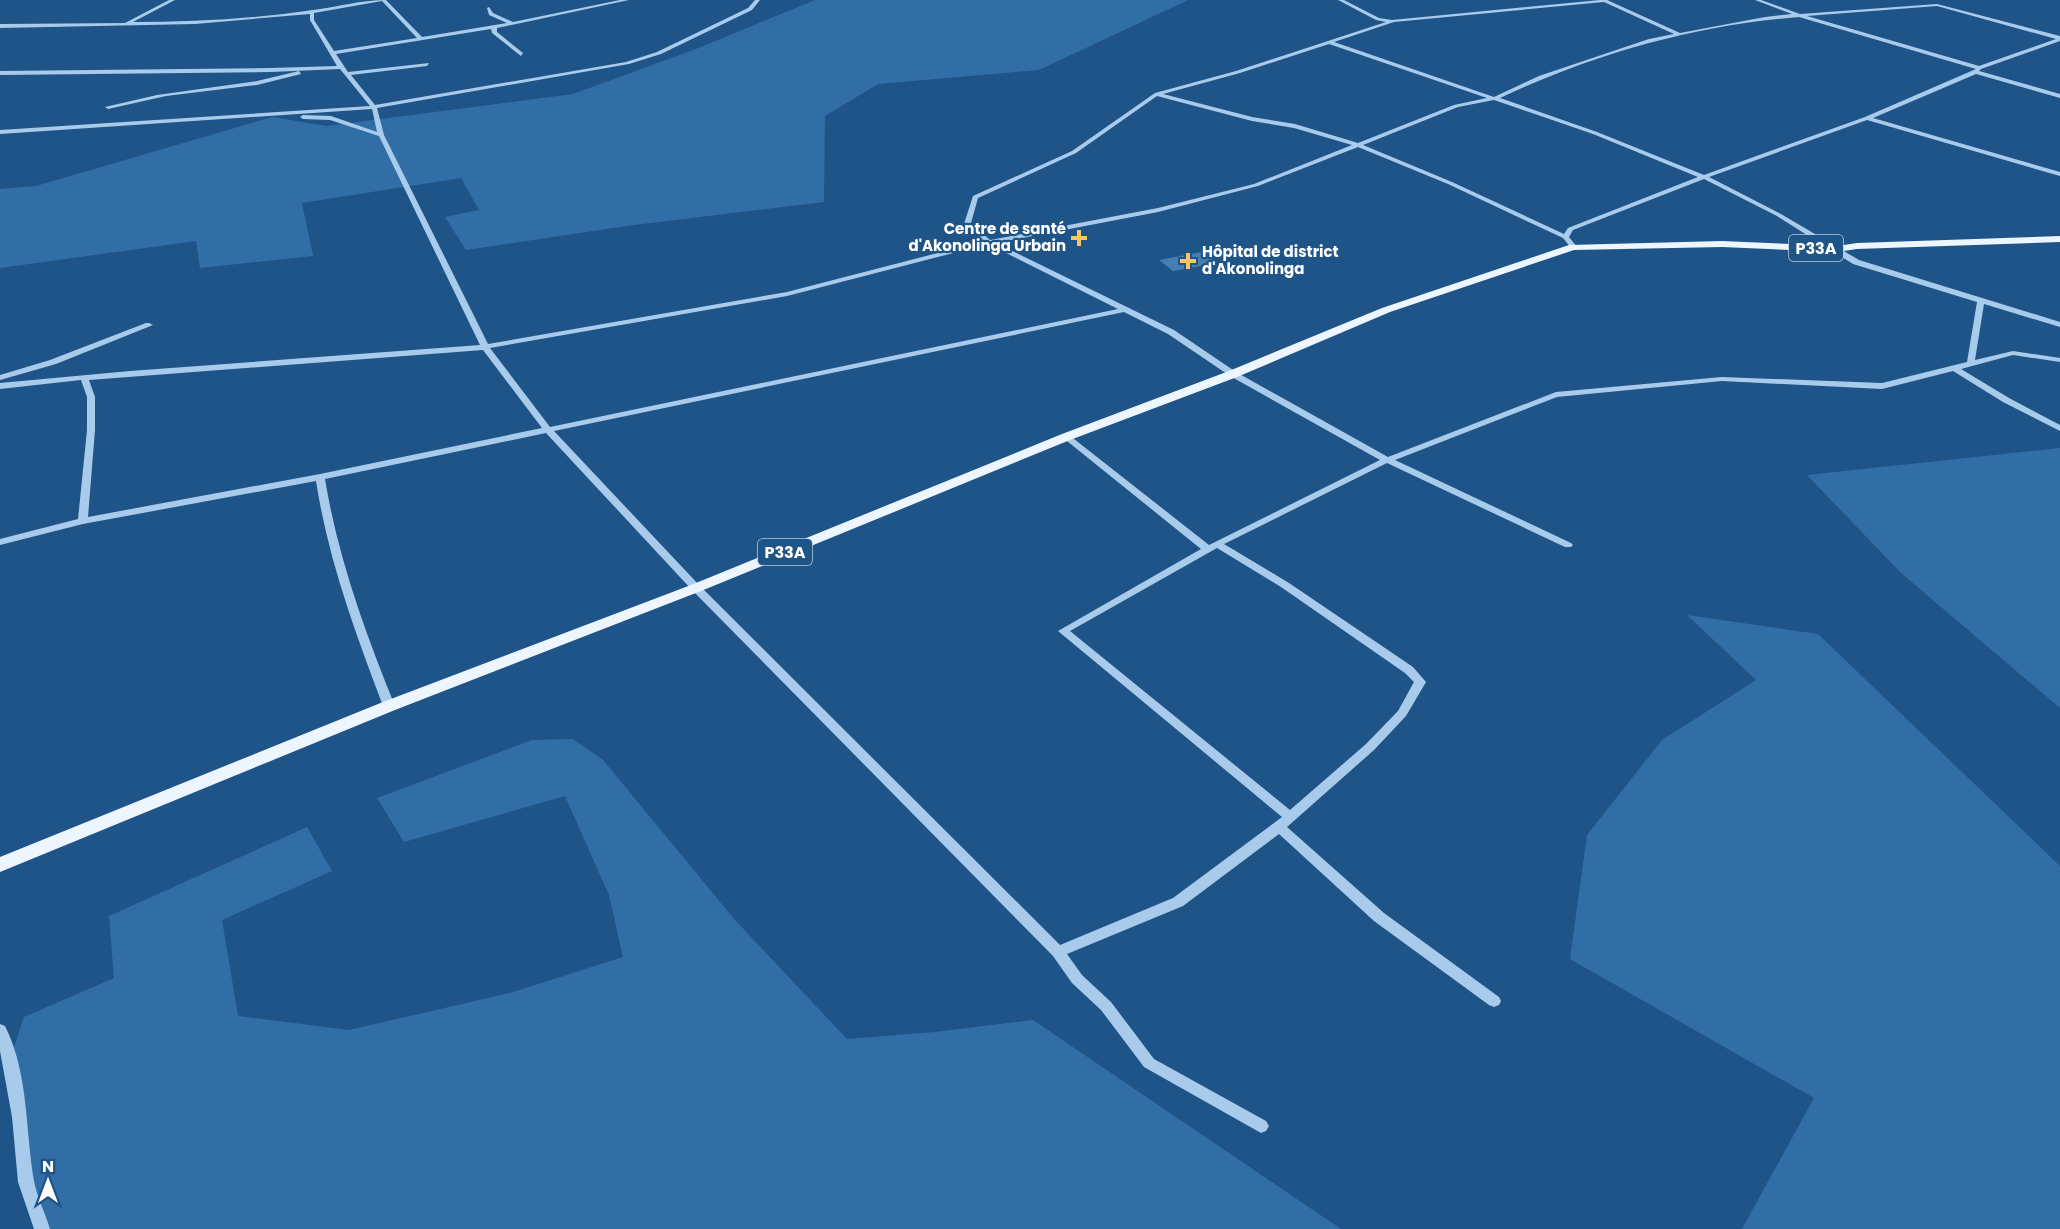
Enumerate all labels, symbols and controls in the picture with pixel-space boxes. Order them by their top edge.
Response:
place label: Centre de santé d'Akonolinga Urbain [909,218,1066,256]
marker: Centre de santé d'Akonolinga Urbain [1070,229,1088,247]
road number: P33A [1789,235,1843,261]
place label: Hôpital de district d'Akonolinga [1202,241,1339,279]
marker: Hôpital de district d'Akonolinga [1179,252,1197,270]
road number: P33A [758,539,812,565]
north arrow [18,1151,78,1211]
text: N [42,1155,54,1178]

